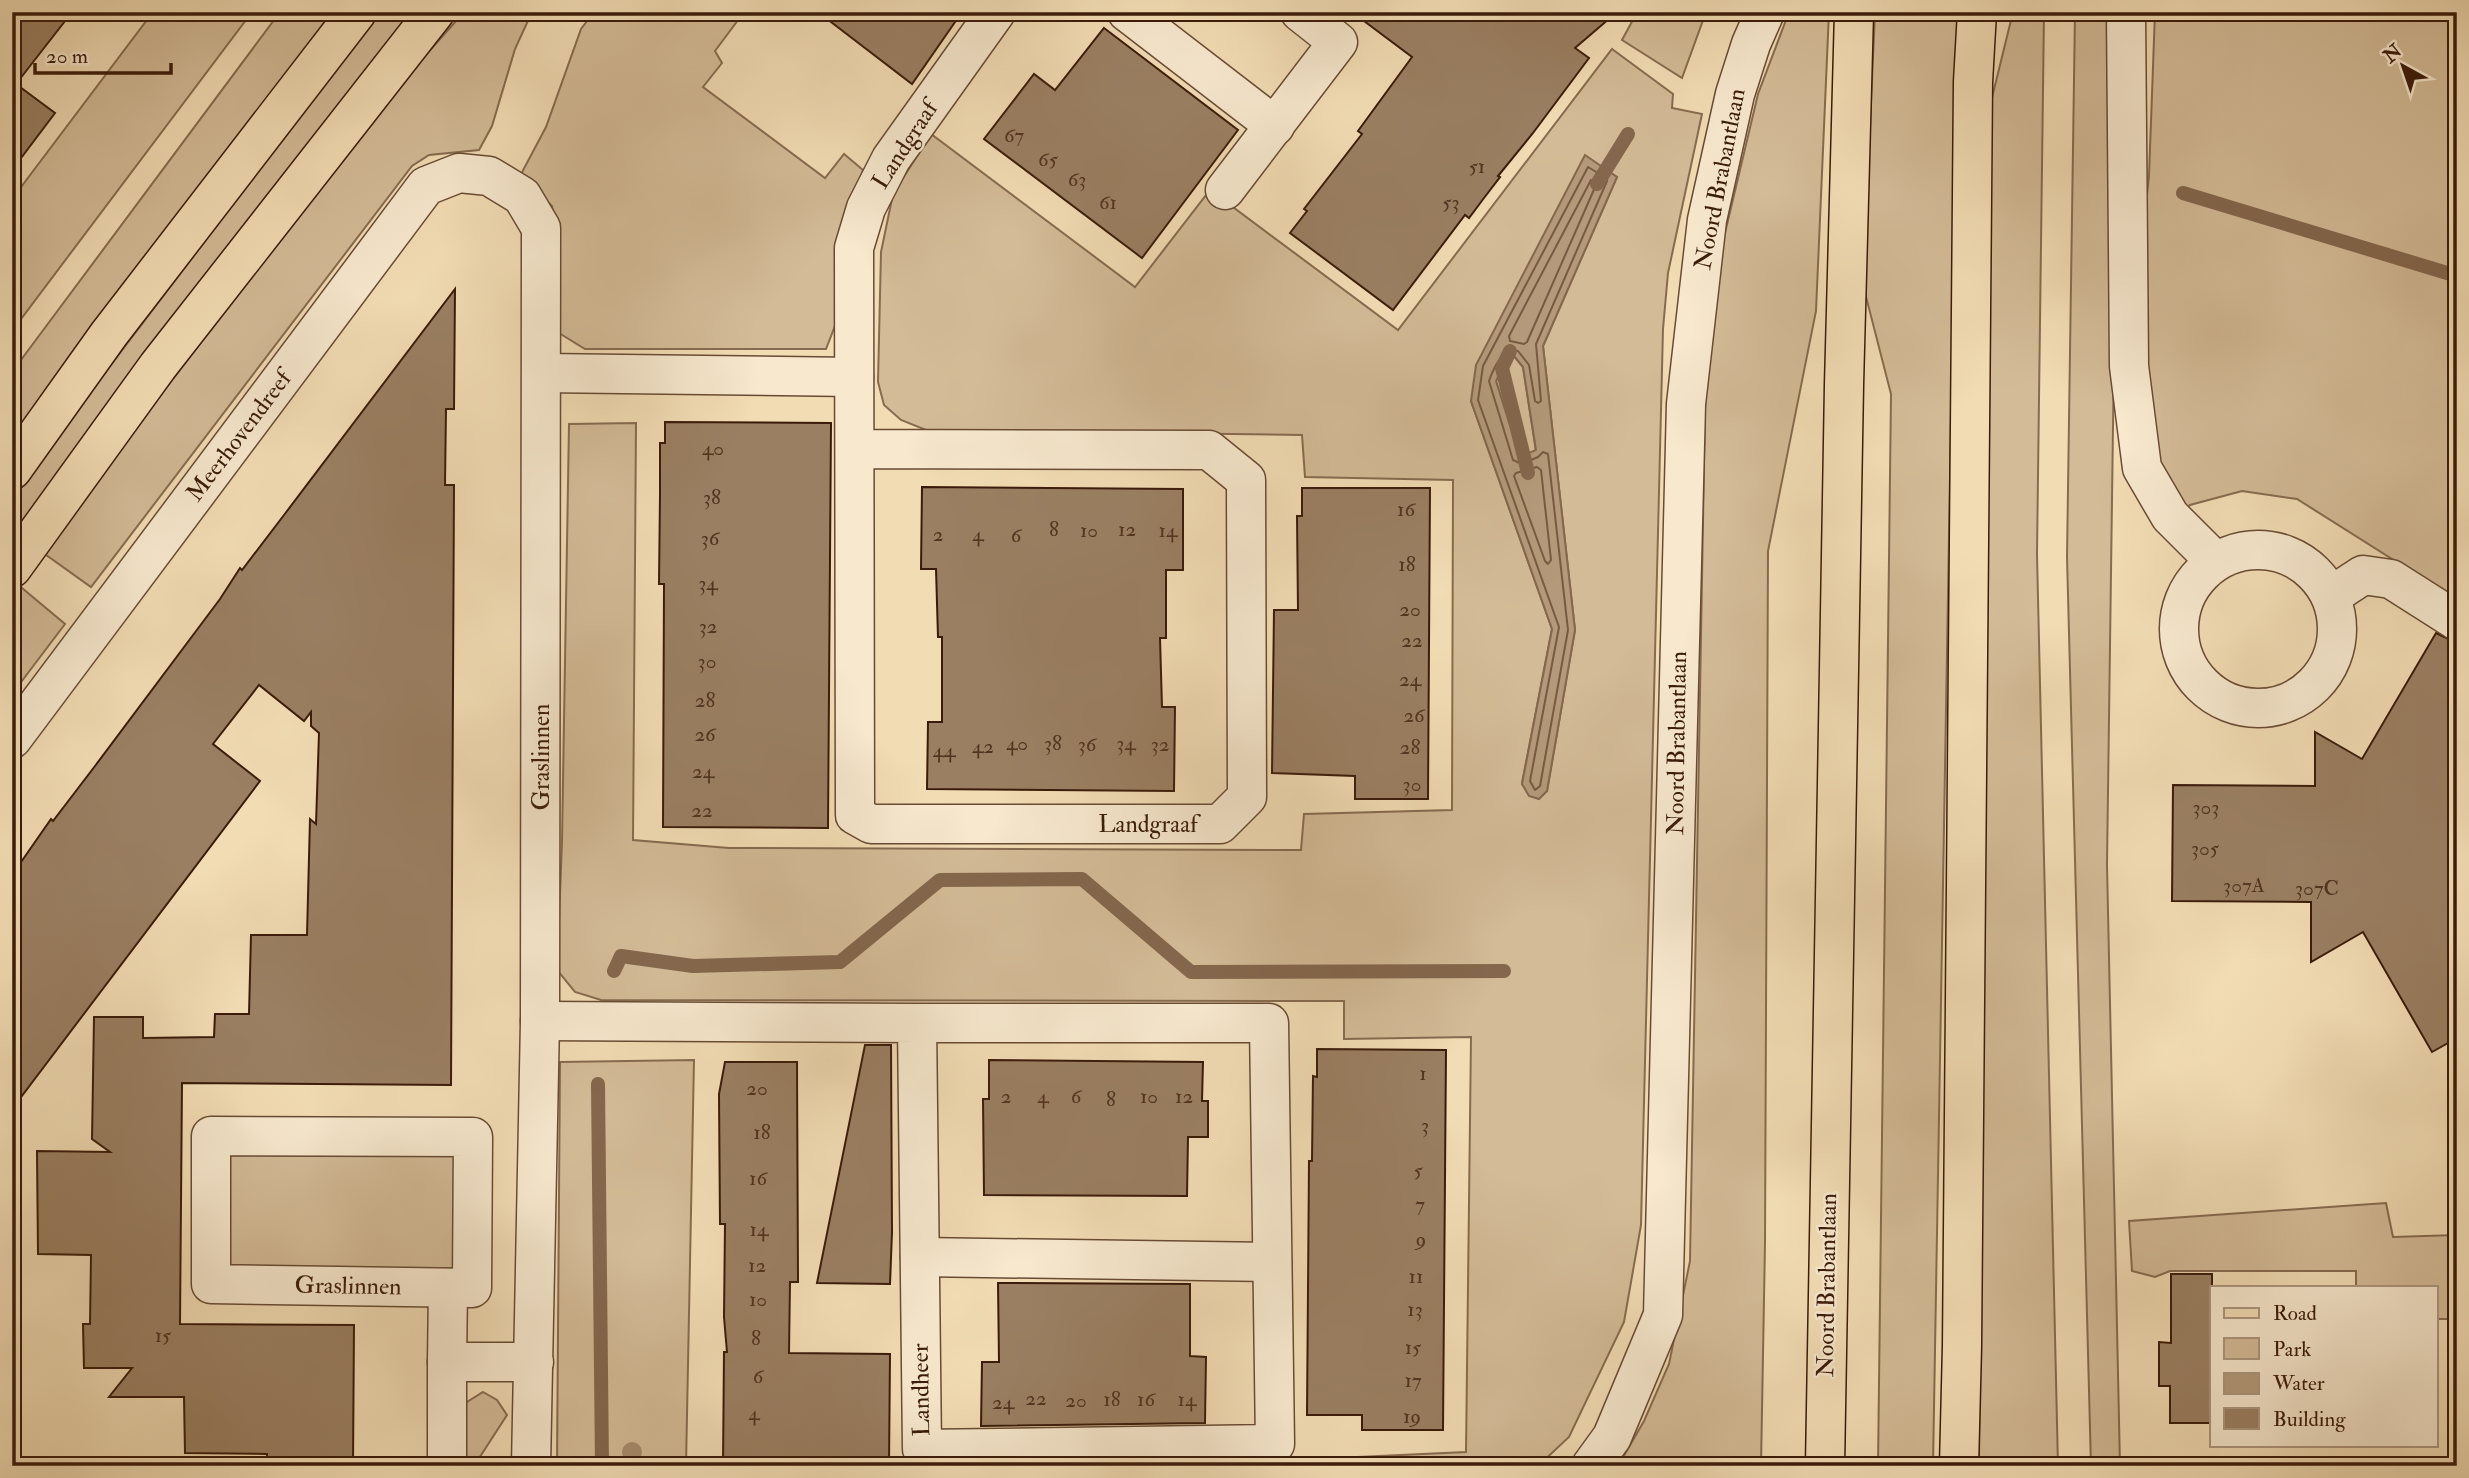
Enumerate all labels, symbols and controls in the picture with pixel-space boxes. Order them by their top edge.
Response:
scale bar [35,32,172,76]
north arrow [2368,32,2438,102]
text: N [2378,38,2408,69]
text: 20 m [46,43,88,70]
street label: Noord Brabantlaan [1687,86,1753,272]
street label: Landgraaf [865,92,947,195]
house number: 67 [1004,122,1024,149]
house number: 65 [1038,146,1059,173]
house number: 51 [1469,153,1485,180]
house number: 63 [1068,166,1086,193]
house number: 61 [1099,189,1117,216]
house number: 53 [1442,189,1460,216]
street label: Meerhovendreef [179,362,300,508]
house number: 40 [702,435,724,462]
house number: 38 [703,484,721,511]
house number: 16 [1397,496,1416,523]
house number: 8 [1049,516,1059,543]
house number: 12 [1118,516,1136,543]
house number: 10 [1080,517,1098,544]
house number: 14 [1159,517,1179,544]
house number: 2 [933,521,943,548]
house number: 4 [972,521,985,548]
house number: 6 [1011,522,1023,549]
house number: 36 [701,525,721,552]
house number: 18 [1398,551,1416,578]
house number: 34 [698,570,719,597]
house number: 20 [1399,596,1421,623]
house number: 32 [699,613,717,640]
house number: 22 [1401,627,1423,654]
house number: 30 [698,648,716,675]
street label: Noord Brabantlaan [1660,651,1694,835]
house number: 24 [1399,666,1423,693]
house number: 28 [695,687,715,714]
house number: 26 [1403,702,1426,729]
street label: Graslinnen [526,704,557,810]
house number: 26 [694,721,717,748]
house number: 40 [1006,730,1028,757]
house number: 38 [1044,730,1062,757]
house number: 34 [1116,730,1137,757]
house number: 36 [1078,731,1098,758]
house number: 32 [1151,731,1169,758]
house number: 42 [972,733,994,760]
house number: 28 [1400,734,1420,761]
house number: 44 [933,737,957,764]
house number: 24 [692,758,716,785]
house number: 30 [1403,771,1421,798]
house number: 303 [2193,794,2219,821]
house number: 22 [691,797,713,824]
street label: Landgraaf [1098,809,1201,840]
house number: 305 [2191,835,2220,862]
house number: 307A [2223,872,2265,899]
house number: 307C [2295,875,2339,902]
house number: 1 [1419,1060,1427,1087]
house number: 20 [746,1075,768,1102]
house number: 2 [1001,1083,1011,1110]
house number: 4 [1037,1083,1050,1110]
house number: 6 [1071,1083,1083,1110]
house number: 10 [1140,1083,1158,1110]
house number: 12 [1175,1083,1193,1110]
house number: 8 [1106,1086,1116,1113]
house number: 3 [1421,1112,1429,1139]
house number: 18 [753,1119,771,1146]
house number: 5 [1413,1157,1423,1184]
house number: 16 [749,1165,768,1192]
house number: 7 [1415,1191,1425,1218]
street label: Noord Brabantlaan [1810,1193,1844,1377]
house number: 14 [750,1216,770,1243]
house number: 9 [1414,1226,1426,1253]
house number: 12 [748,1252,766,1279]
house number: 11 [1409,1263,1424,1290]
street label: Graslinnen [294,1270,402,1302]
house number: 10 [749,1286,767,1313]
legend [2210,1286,2438,1446]
house number: 13 [1407,1296,1423,1323]
text: Road [2273,1300,2318,1327]
house number: 15 [155,1322,172,1349]
house number: 8 [751,1325,761,1352]
house number: 15 [1405,1334,1422,1361]
text: Park [2273,1336,2311,1363]
street label: Landheer [905,1343,937,1437]
house number: 6 [753,1363,765,1390]
house number: 17 [1404,1367,1422,1394]
text: Water [2272,1370,2325,1397]
house number: 22 [1025,1385,1047,1412]
house number: 18 [1103,1386,1121,1413]
house number: 16 [1137,1386,1156,1413]
house number: 14 [1178,1386,1198,1413]
house number: 20 [1065,1387,1087,1414]
house number: 24 [992,1389,1016,1416]
house number: 4 [748,1400,761,1427]
house number: 19 [1403,1403,1421,1430]
text: Building [2273,1406,2346,1433]

